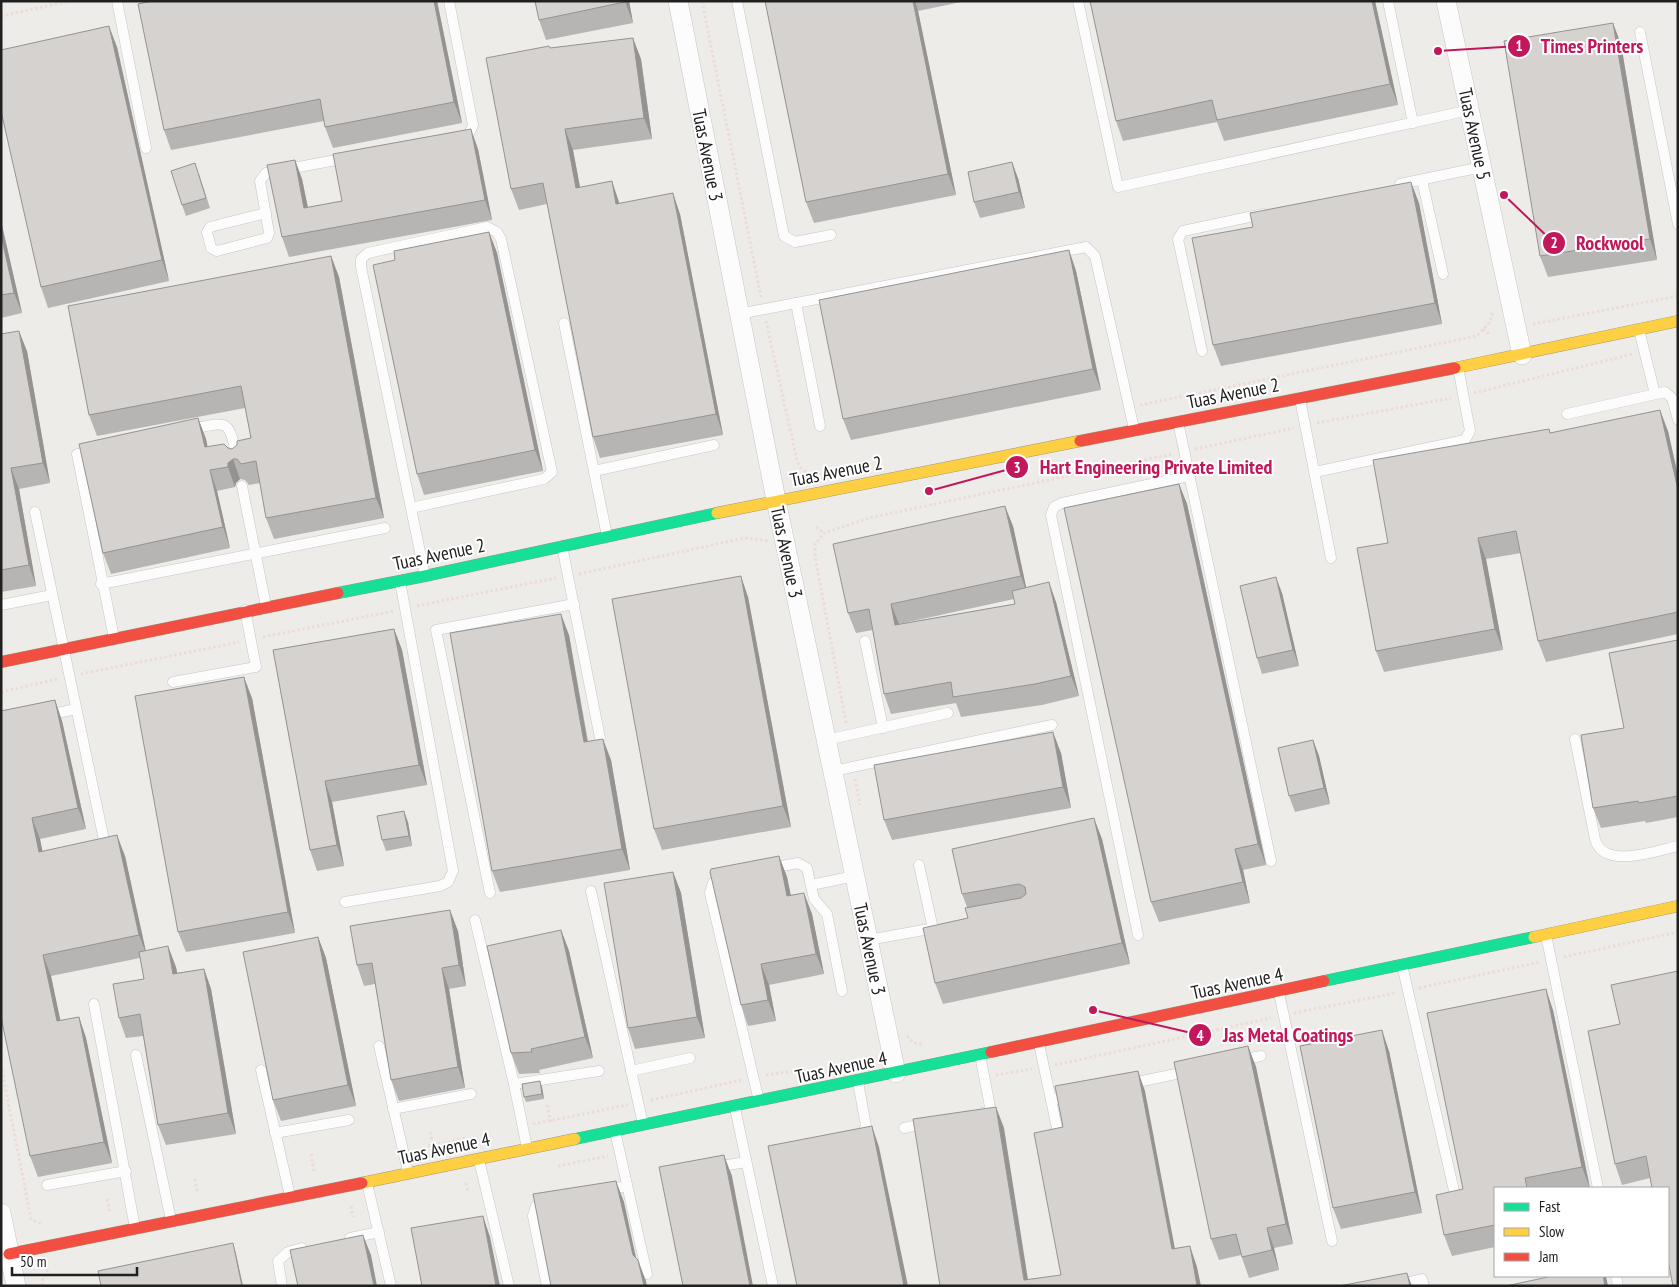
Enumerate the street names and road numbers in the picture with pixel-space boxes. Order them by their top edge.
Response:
street label: Tuas Avenue 5 [1454,86,1496,182]
street label: Tuas Avenue 3 [687,107,729,203]
street label: Tuas Avenue 2 [1185,372,1281,414]
street label: Tuas Avenue 2 [788,450,884,492]
street label: Tuas Avenue 3 [766,504,808,600]
street label: Tuas Avenue 2 [391,533,487,575]
street label: Tuas Avenue 3 [849,901,891,997]
street label: Tuas Avenue 4 [1189,961,1286,1004]
street label: Tuas Avenue 4 [793,1045,890,1088]
street label: Tuas Avenue 4 [396,1126,493,1169]

